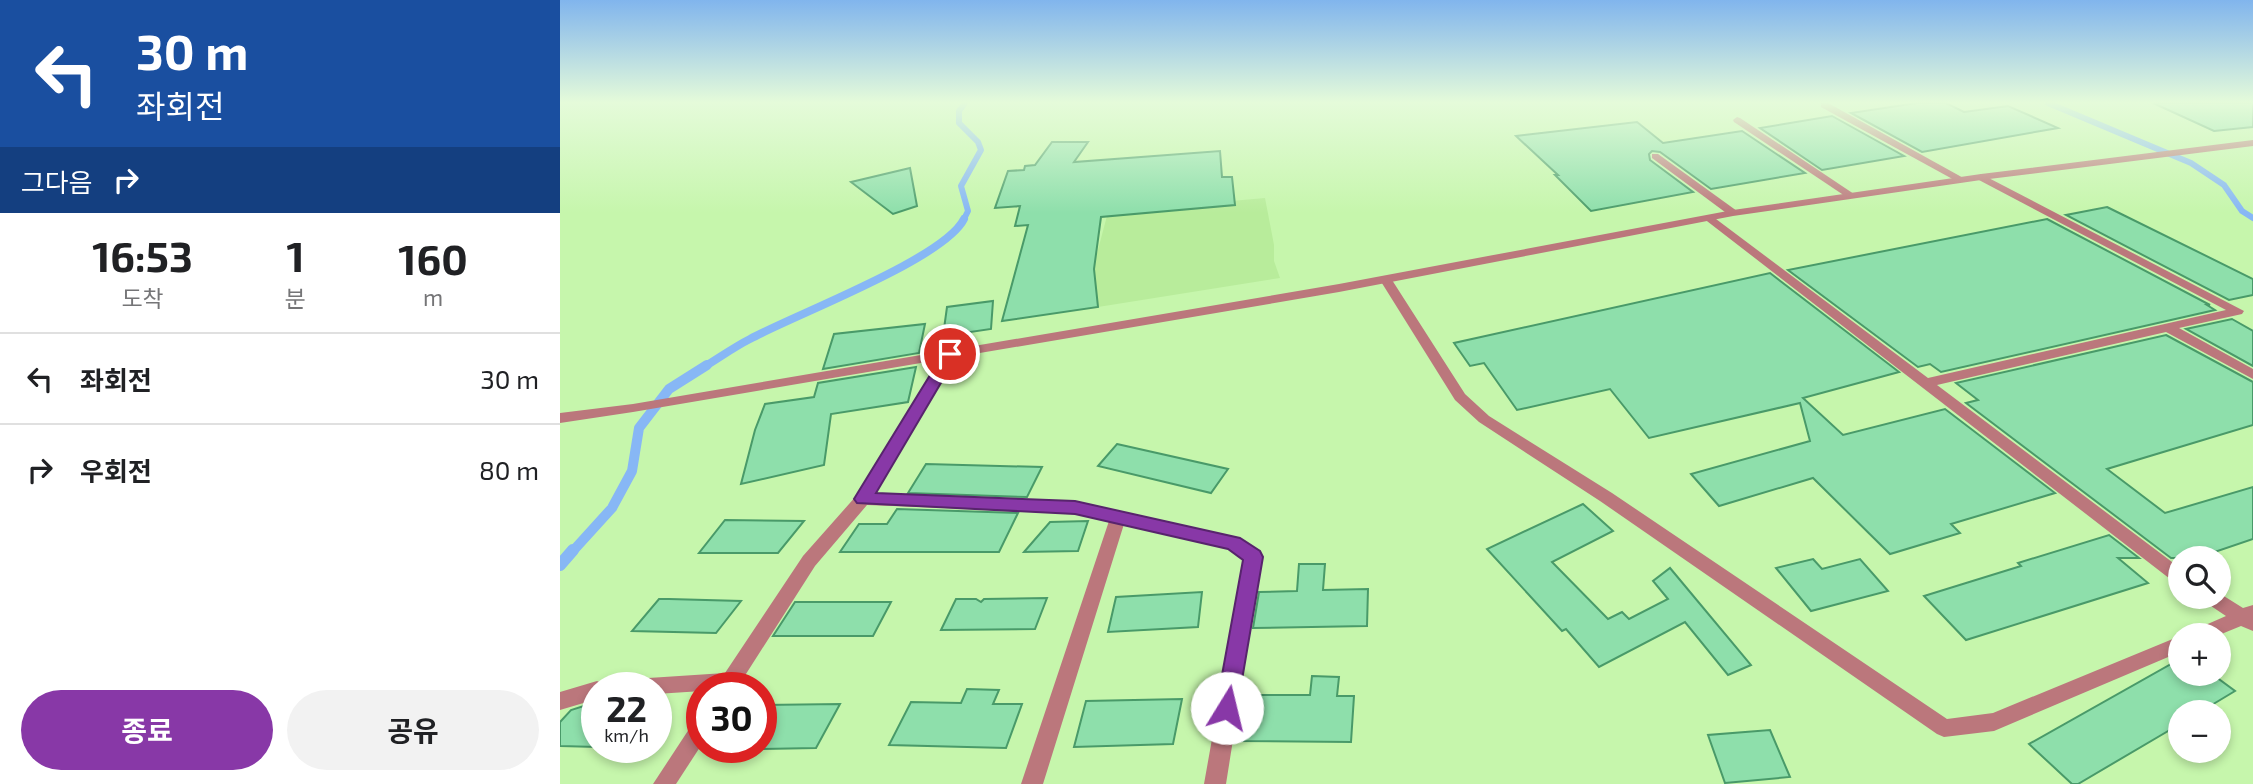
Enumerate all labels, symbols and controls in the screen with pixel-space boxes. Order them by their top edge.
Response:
text: 30 m [136,21,248,80]
icon: left [21,28,112,119]
text: 좌회전 [136,86,224,124]
icon: right [107,161,145,199]
text: 그다음 [21,166,93,197]
text: 16:53 [92,230,193,280]
text: 1 [287,230,305,280]
text: 160 [398,233,468,283]
text: m [423,283,443,311]
text: 도착 [121,284,164,312]
text: 분 [285,284,306,312]
pin [920,324,980,384]
icon: arrive [931,335,969,373]
icon: left [21,360,59,398]
text: 30 m [480,363,539,394]
text: 좌회전 [80,364,152,395]
icon: right [21,451,59,489]
text: 80 m [479,454,539,485]
text: 우회전 [80,455,152,486]
map controls [2168,546,2231,763]
button: search [2168,546,2231,609]
button: + [2168,623,2231,686]
position arrow [1190,671,1264,745]
speed limit sign: 30 [686,672,777,763]
text: 22 [606,687,647,729]
button: 종료 [21,690,273,770]
button: 공유 [287,690,539,770]
button: − [2168,700,2231,763]
text: km/h [604,724,649,746]

